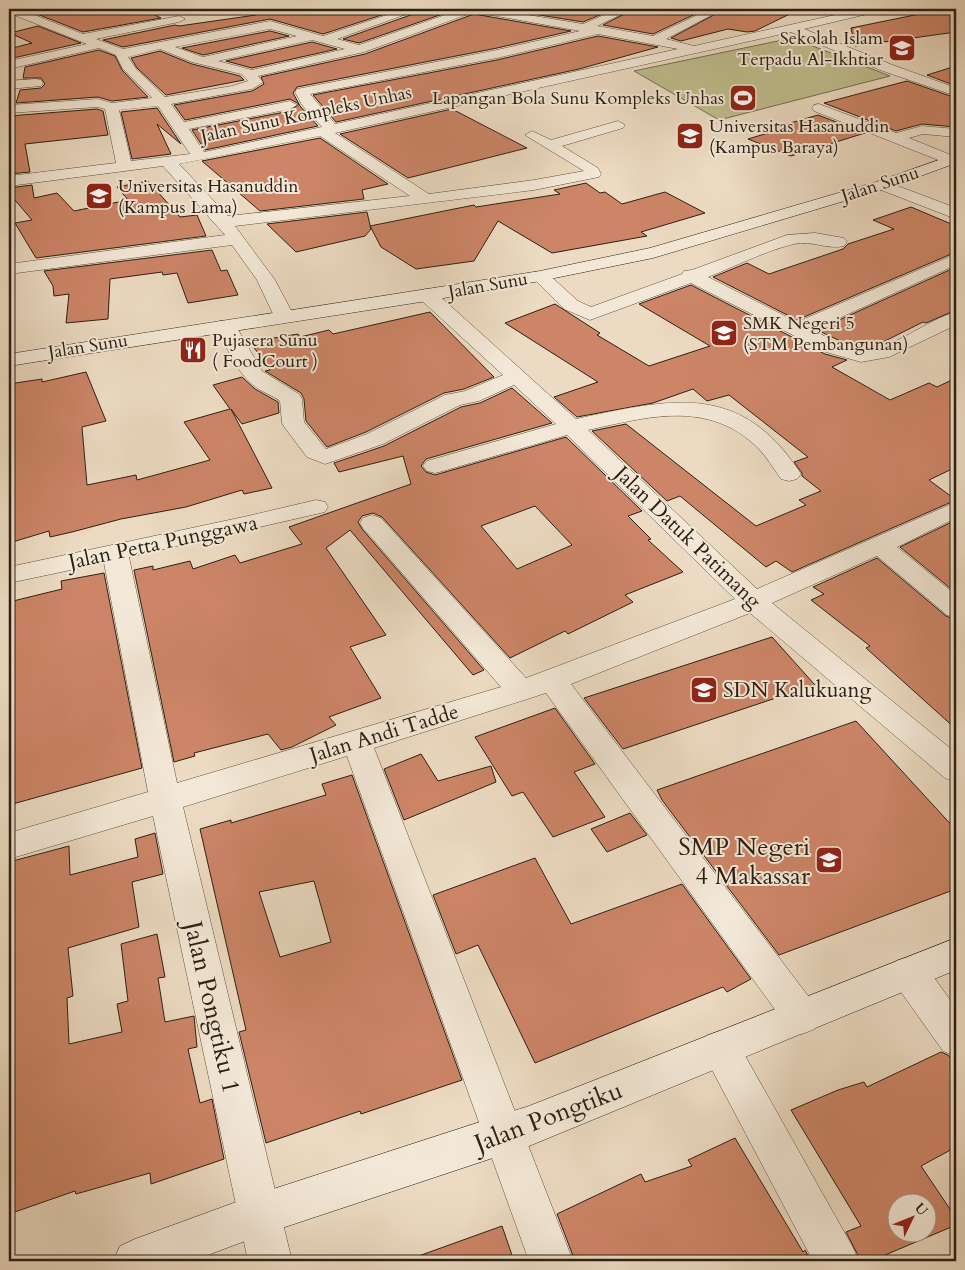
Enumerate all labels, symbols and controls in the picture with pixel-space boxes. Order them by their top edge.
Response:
place label: Sekolah Islam Terpadu Al-Ikhtiar [737,26,884,72]
school or university icon: Sekolah Islam Terpadu Al-Ikhtiar [887,33,917,63]
street label: Jalan Sunu Kompleks Unhas [195,80,414,150]
sports icon: Lapangan Bola Sunu Kompleks Unhas [728,83,758,113]
place label: Lapangan Bola Sunu Kompleks Unhas [432,86,724,111]
place label: Universitas Hasanuddin (Kampus Baraya) [709,114,890,160]
school or university icon: Universitas Hasanuddin (Kampus Baraya) [675,121,705,151]
street label: Jalan Sunu [835,160,922,210]
place label: Universitas Hasanuddin (Kampus Lama) [118,174,299,220]
school or university icon: Universitas Hasanuddin (Kampus Lama) [84,181,114,211]
street label: Jalan Sunu [443,266,530,305]
place label: SMK Negeri 5 (STM Pembangunan) [743,311,908,357]
school or university icon: SMK Negeri 5 (STM Pembangunan) [709,318,739,348]
street label: Jalan Sunu [44,328,130,366]
place label: Pujasera Sunu ( FoodCourt ) [212,328,318,374]
restaurant icon: Pujasera Sunu ( FoodCourt ) [178,335,208,365]
street label: Jalan Datuk Patimang [606,457,768,615]
street label: Jalan Petta Punggawa [63,508,260,577]
school or university icon: SDN Kalukuang [689,675,719,705]
place label: SDN Kalukuang [723,676,871,705]
street label: Jalan Andi Tadde [303,697,462,771]
place label: SMP Negeri 4 Makassar [678,830,811,893]
school or university icon: SMP Negeri 4 Makassar [814,845,844,875]
street label: Jalan Pongtiku 1 [175,914,248,1097]
street label: Jalan Pongtiku [466,1073,627,1162]
north arrow [888,1192,938,1242]
text: U [910,1199,932,1221]

